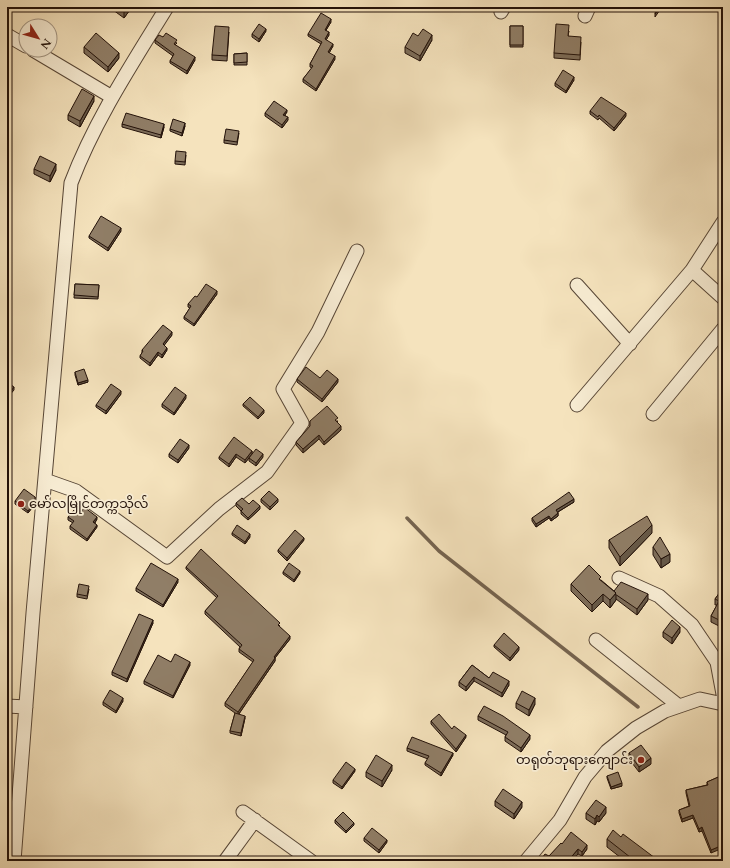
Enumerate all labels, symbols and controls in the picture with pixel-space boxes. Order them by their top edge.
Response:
north arrow [18,18,58,58]
text: N [36,35,54,52]
place label: မော်လမြိုင်တက္ကသိုလ် [29,495,149,514]
marker: မော်လမြိုင်တက္ကသိုလ် [16,499,26,509]
place label: တရုတ်ဘုရားကျောင်း [516,751,633,770]
marker: တရုတ်ဘုရားကျောင်း [636,755,646,765]

